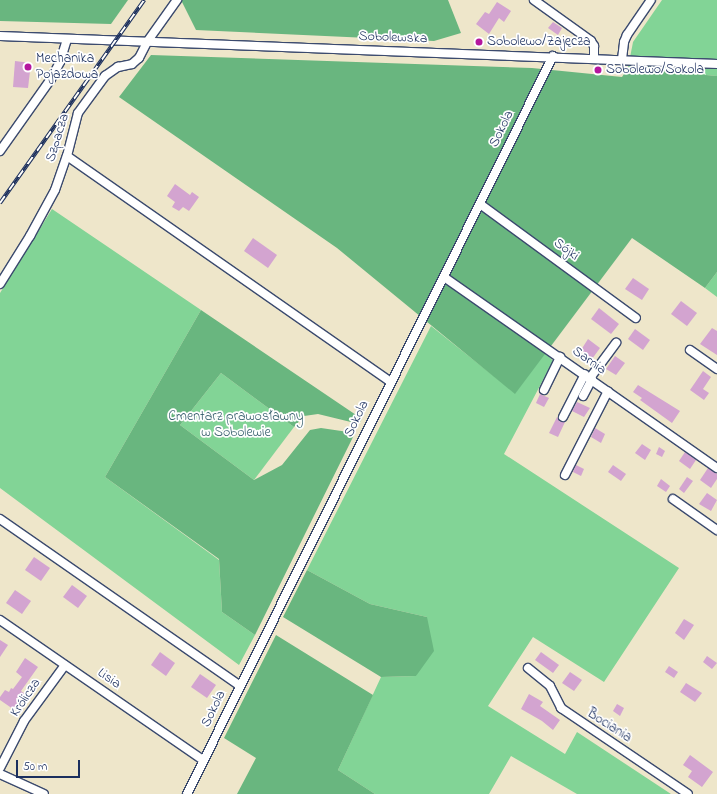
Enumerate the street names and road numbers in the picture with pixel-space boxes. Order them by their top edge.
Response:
street label: Sobolewska [358,28,428,48]
street label: Sokola [486,108,518,150]
street label: Szpacza [43,112,73,164]
street label: Sójki [550,235,582,265]
street label: Sarnia [569,343,609,379]
street label: Sokola [341,398,373,440]
street label: Lisia [94,665,124,693]
street label: Królicza [7,676,45,720]
street label: Sokola [198,688,230,730]
street label: Bociania [583,705,635,747]

